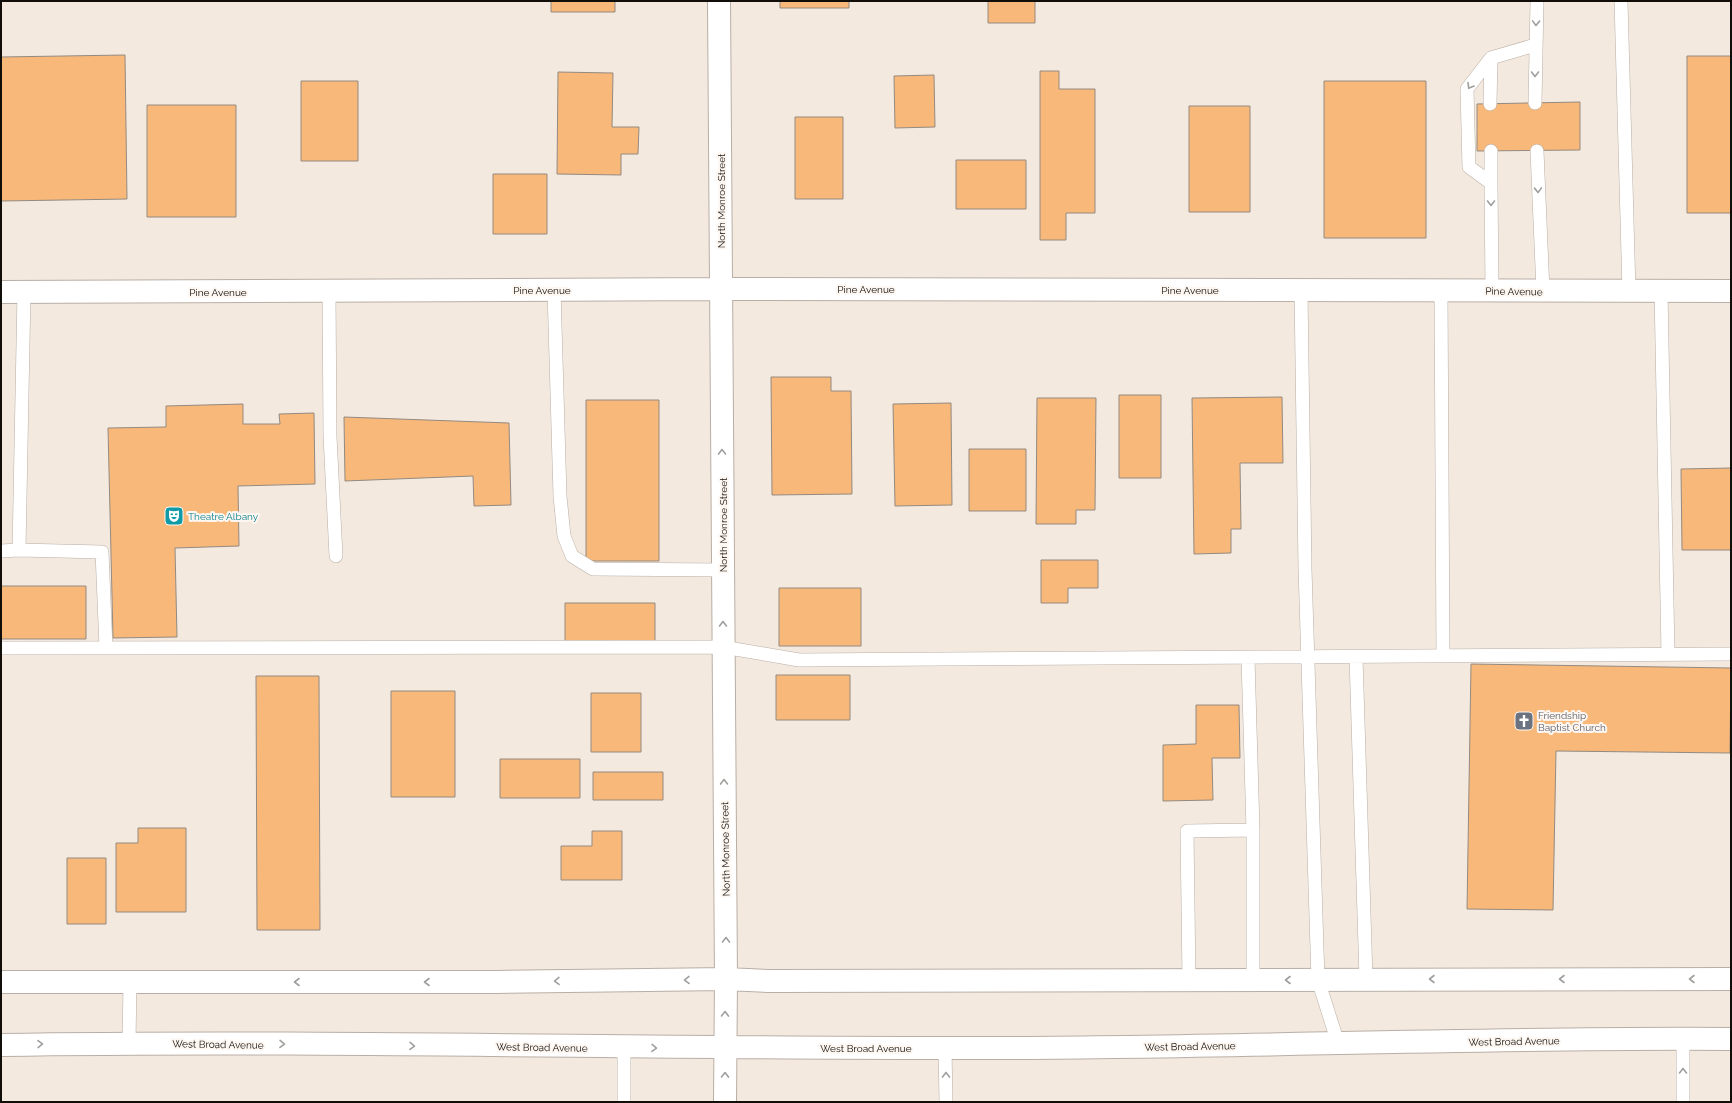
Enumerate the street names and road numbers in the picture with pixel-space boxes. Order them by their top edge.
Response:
street label: North Monroe Street [716,153,727,248]
street label: Pine Avenue [837,284,895,295]
street label: Pine Avenue [513,285,571,296]
street label: Pine Avenue [1161,285,1219,296]
street label: Pine Avenue [1485,285,1543,298]
street label: Pine Avenue [189,287,247,298]
street label: North Monroe Street [718,477,729,572]
street label: North Monroe Street [719,801,732,896]
street label: West Broad Avenue [1468,1035,1560,1048]
street label: West Broad Avenue [172,1038,264,1051]
street label: West Broad Avenue [1144,1040,1236,1053]
street label: West Broad Avenue [496,1041,588,1054]
street label: West Broad Avenue [820,1043,912,1054]

